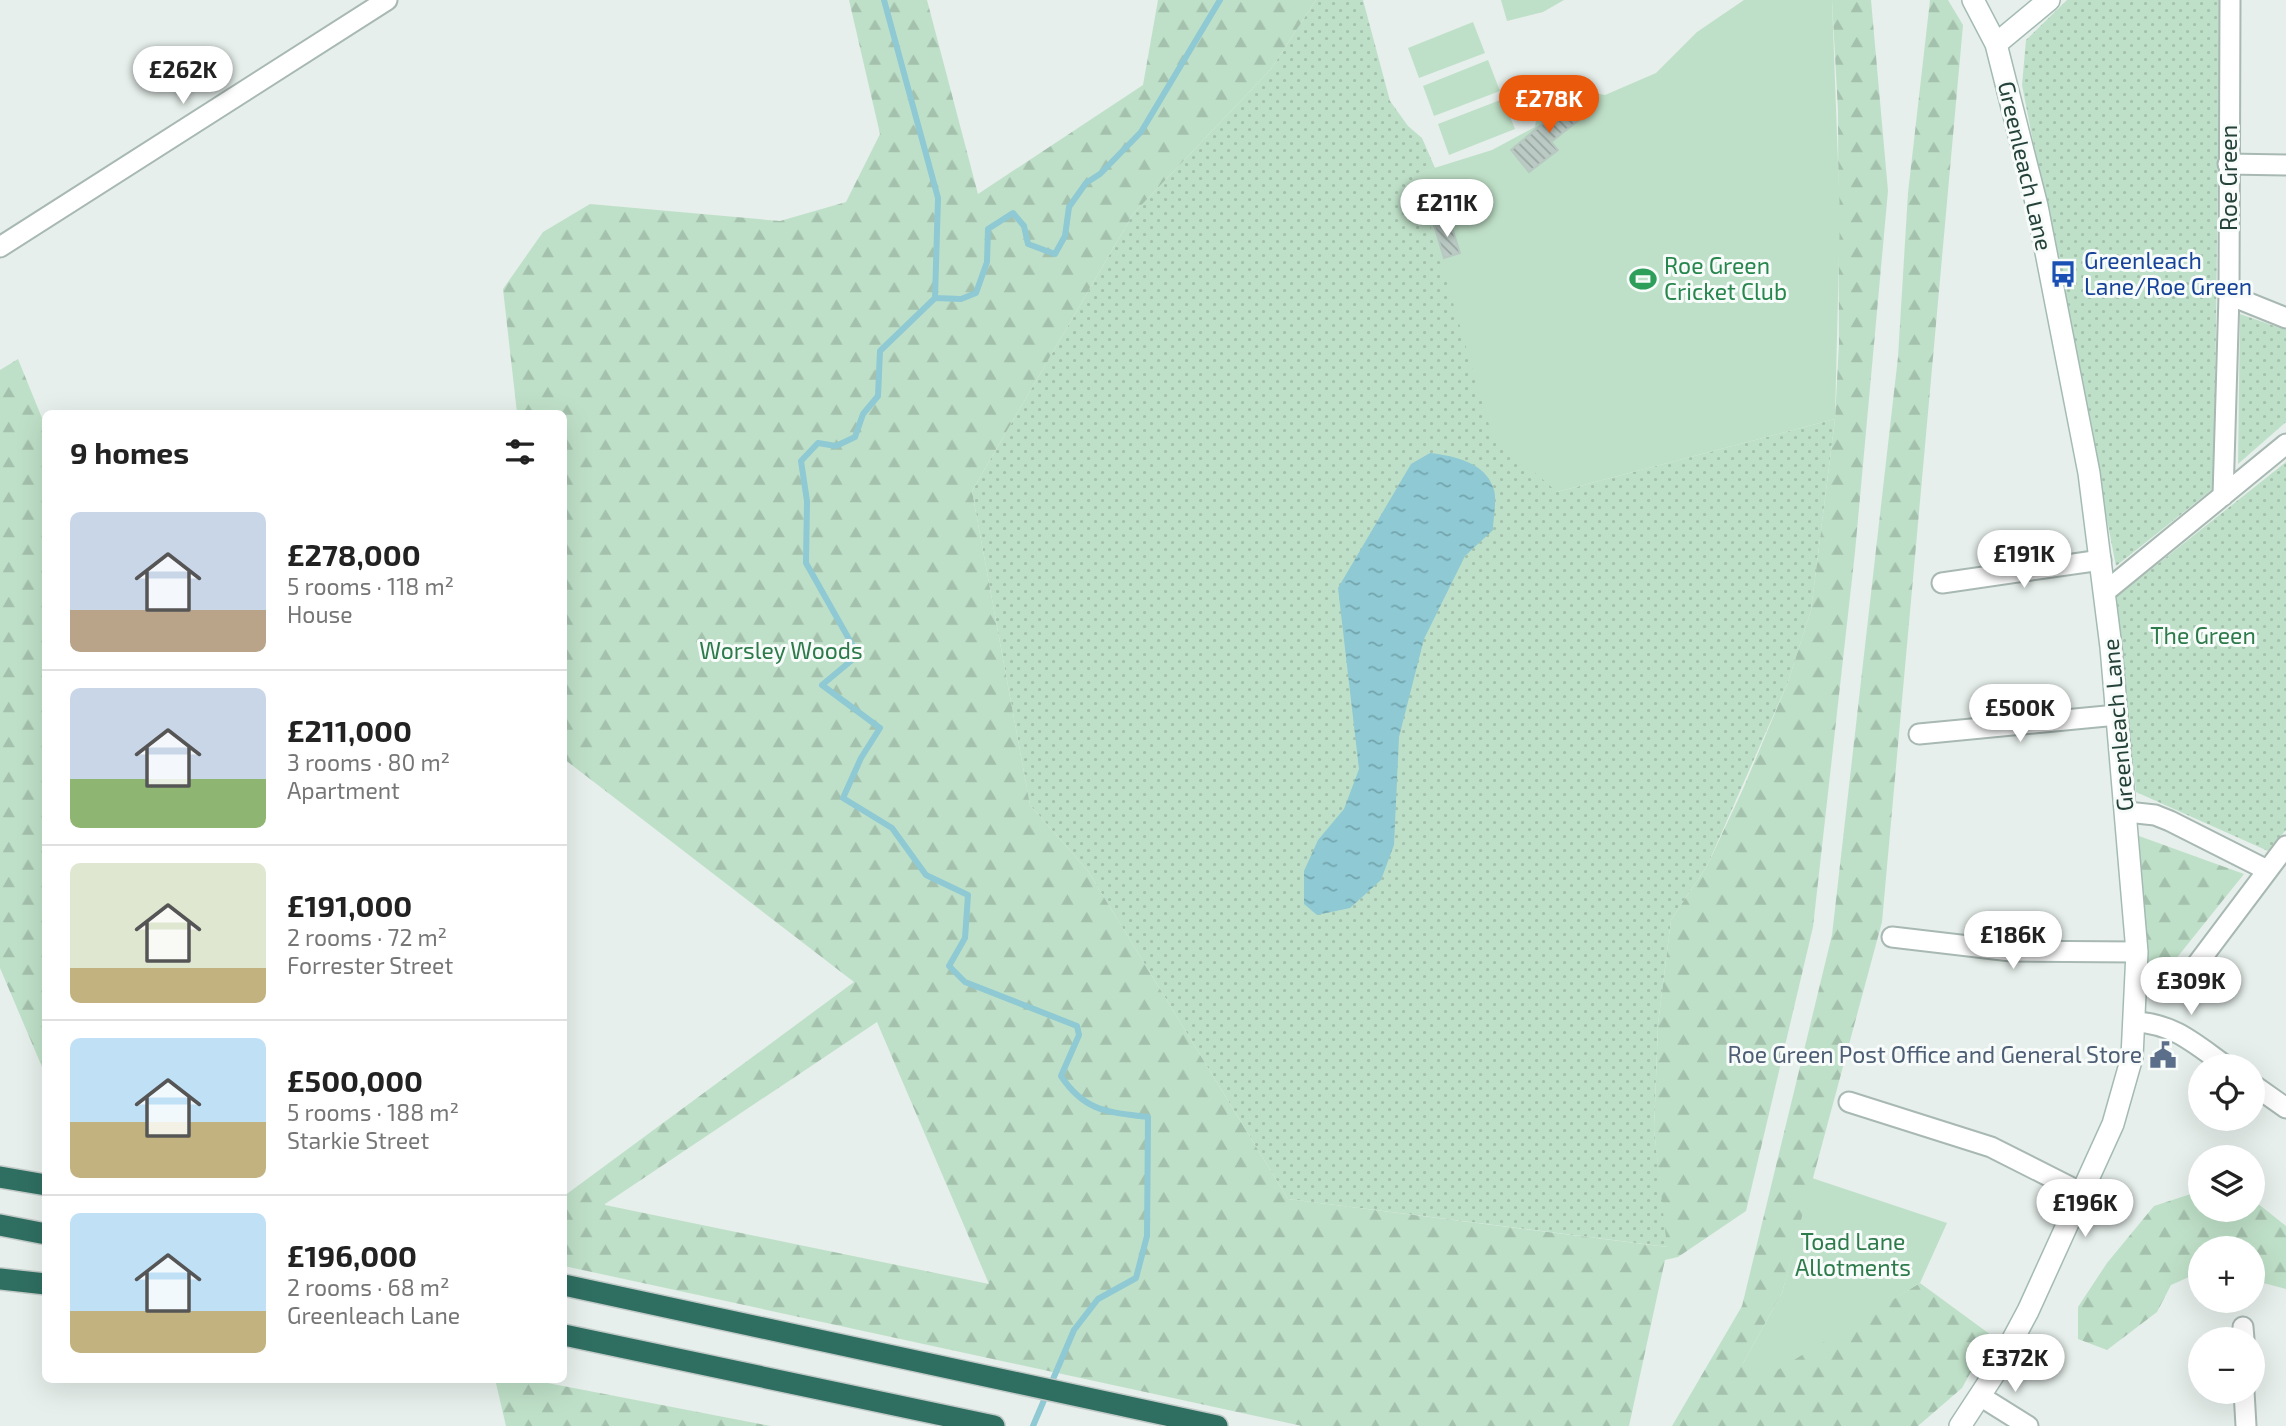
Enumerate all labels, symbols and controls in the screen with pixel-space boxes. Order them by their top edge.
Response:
pin: £262K [134,46,232,106]
text: £262K [149,55,217,83]
pin: £278K [1500,76,1598,135]
street label: Greenleach Lane [1993,78,2059,253]
text: £278K [1515,84,1583,112]
street label: Roe Green [2214,125,2242,231]
pin: £211K [1398,180,1496,239]
text: £211K [1416,188,1478,216]
place label: Greenleach Lane/Roe Green [2084,246,2252,300]
place label: Roe Green Cricket Club [1664,251,1787,305]
bus stop icon: Greenleach Lane/Roe Green [2048,259,2078,289]
sports icon: Roe Green Cricket Club [1628,264,1658,294]
icon: filters [501,433,539,471]
text: 9 homes [70,434,189,470]
pin: £191K [1975,530,2073,590]
text: £278,000 [287,536,421,572]
text: £191K [1993,539,2055,567]
icon: home [126,540,210,624]
text: 5 rooms · 118 m² [287,572,454,600]
text: House [287,600,353,628]
park label: The Green [2150,621,2256,649]
park label: Worsley Woods [699,636,863,664]
street label: Greenleach Lane [2096,638,2138,813]
pin: £500K [1971,684,2069,744]
text: £500K [1985,693,2055,721]
text: £211,000 [287,712,412,748]
icon: home [126,716,210,800]
text: 3 rooms · 80 m² [287,748,450,776]
text: Apartment [287,776,400,804]
text: £191,000 [287,887,412,923]
icon: home [126,891,210,975]
pin: £186K [1964,912,2062,971]
text: £186K [1980,920,2046,948]
text: 2 rooms · 72 m² [287,923,447,951]
text: Forrester Street [287,951,453,979]
pin: £309K [2142,958,2240,1017]
text: £309K [2156,966,2226,994]
place label: Roe Green Post Office and General Store [1728,1040,2142,1068]
public building icon: Roe Green Post Office and General Store [2148,1040,2178,1070]
map controls [2188,1054,2265,1404]
button: locate [2188,1054,2265,1131]
text: £500,000 [287,1062,423,1098]
icon: home [126,1066,210,1150]
text: 5 rooms · 188 m² [287,1098,459,1126]
text: Starkie Street [287,1126,429,1154]
button: layers [2188,1145,2265,1222]
pin: £196K [2036,1180,2134,1239]
text: £196K [2052,1188,2118,1216]
park label: Toad Lane Allotments [1795,1227,1911,1281]
button: + [2188,1236,2265,1313]
text: £196,000 [287,1237,417,1273]
icon: home [126,1241,210,1325]
text: 2 rooms · 68 m² [287,1273,450,1301]
text: Greenleach Lane [287,1301,460,1329]
button: − [2188,1327,2265,1404]
pin: £372K [1966,1334,2064,1394]
text: £372K [1982,1343,2048,1371]

